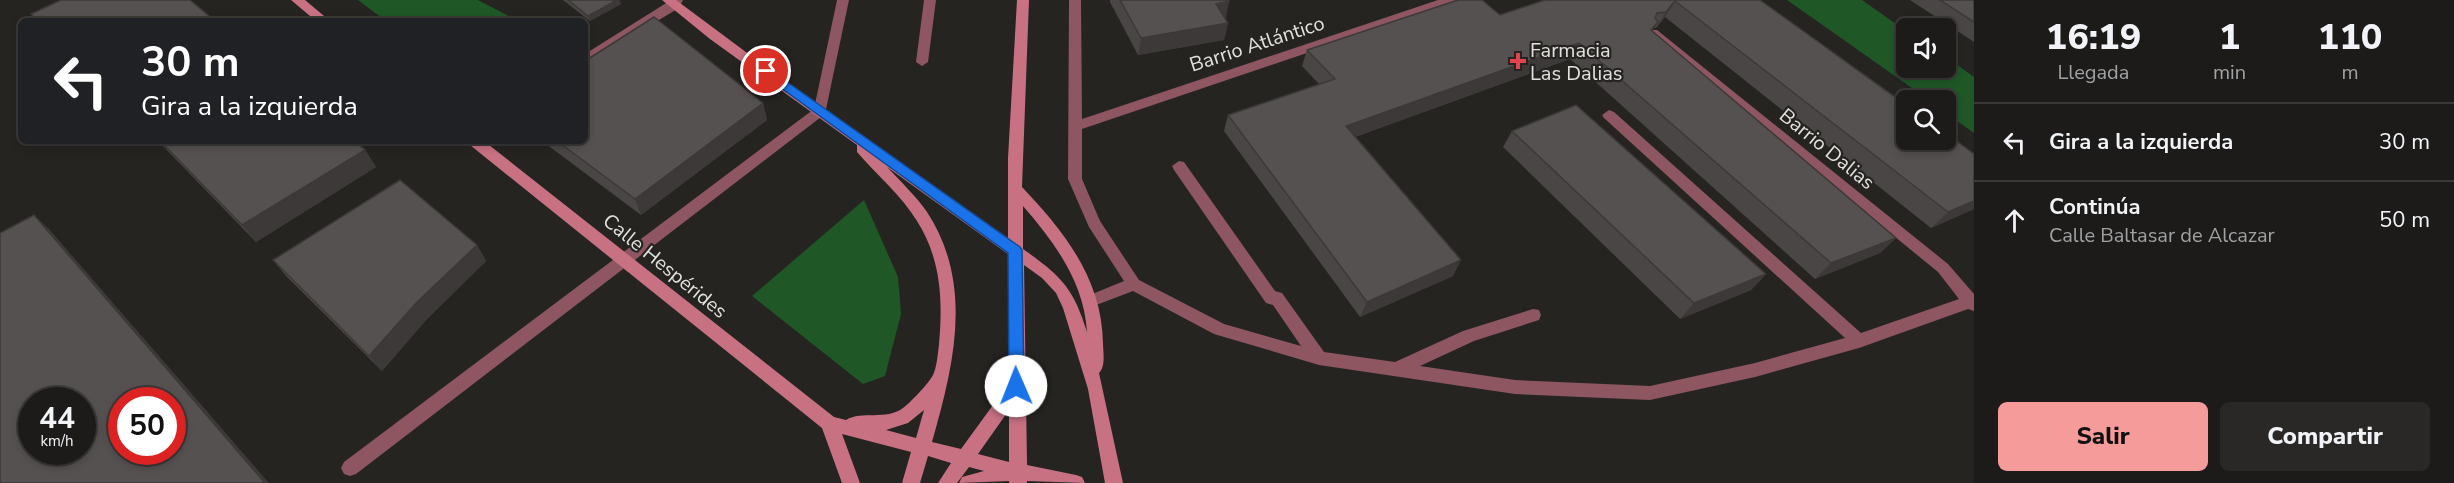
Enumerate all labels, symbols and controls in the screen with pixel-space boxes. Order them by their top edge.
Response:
street label: Barrio Atlántico [1186,9,1328,79]
text: 16:19 [2046,13,2141,62]
text: 1 [2219,13,2240,62]
text: 110 [2318,13,2382,62]
map controls [1896,18,1956,150]
button: sound [1896,18,1956,78]
text: 30 m [141,34,240,91]
place label: Farmacia Las Dalias [1530,37,1622,87]
icon: left [42,42,120,120]
pin [740,45,791,96]
icon: arrive [749,54,782,87]
marker: Farmacia Las Dalias [1511,54,1525,68]
text: Llegada [2057,59,2129,86]
text: min [2213,59,2246,86]
text: m [2341,59,2359,86]
text: Gira a la izquierda [141,88,358,125]
button: search [1896,90,1956,150]
street label: Barrio Dalias [1774,102,1880,196]
icon: left [1998,126,2031,159]
text: Gira a la izquierda [2049,127,2233,157]
text: 30 m [2379,127,2430,157]
text: Continúa [2049,192,2140,222]
icon: ahead [1998,204,2031,237]
text: 50 m [2379,205,2430,235]
street label: Calle Hespérides [597,207,733,325]
text: Calle Baltasar de Alcazar [2049,222,2275,249]
position arrow [984,354,1048,418]
speed limit sign: 50 [108,387,186,465]
text: 44 [39,398,75,439]
button: Salir [1998,402,2208,471]
button: Compartir [2220,402,2430,471]
text: km/h [40,431,74,451]

